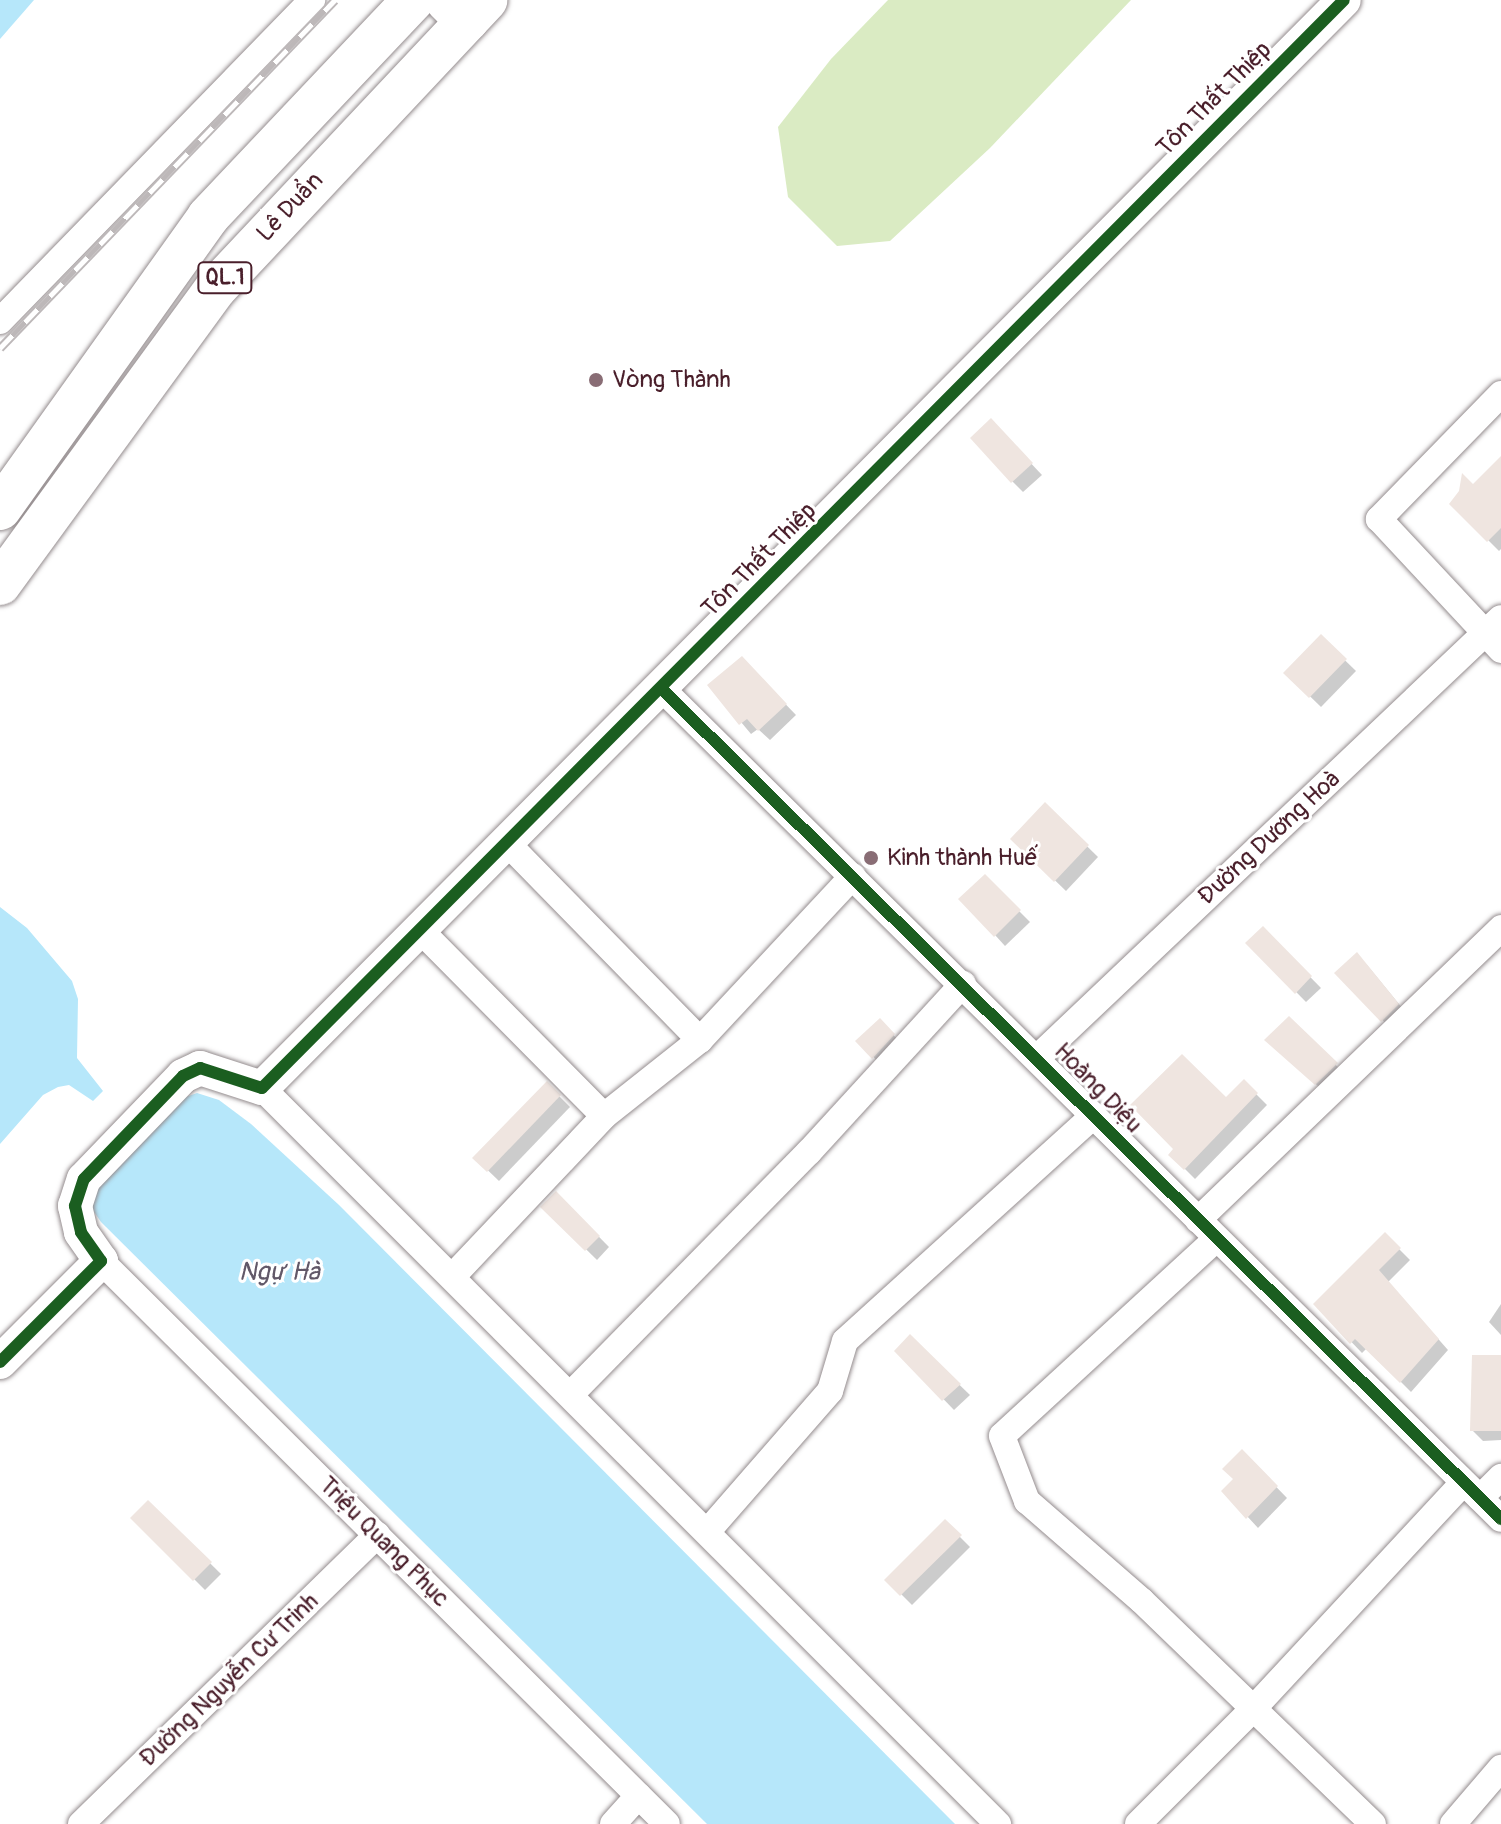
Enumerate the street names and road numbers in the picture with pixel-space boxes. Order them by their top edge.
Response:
street label: Tôn Thất Thiệp [1151,36,1277,162]
street label: Lê Duẩn [251,166,329,248]
road number: QL.1 [197,260,253,296]
street label: Tôn Thất Thiệp [696,497,822,623]
street label: Đường Dương Hoà [1192,765,1346,911]
street label: Hoàng Diệu [1048,1037,1148,1139]
street label: Triệu Quang Phục [313,1471,455,1613]
street label: Đường Nguyễn Cư Trinh [134,1587,324,1773]

